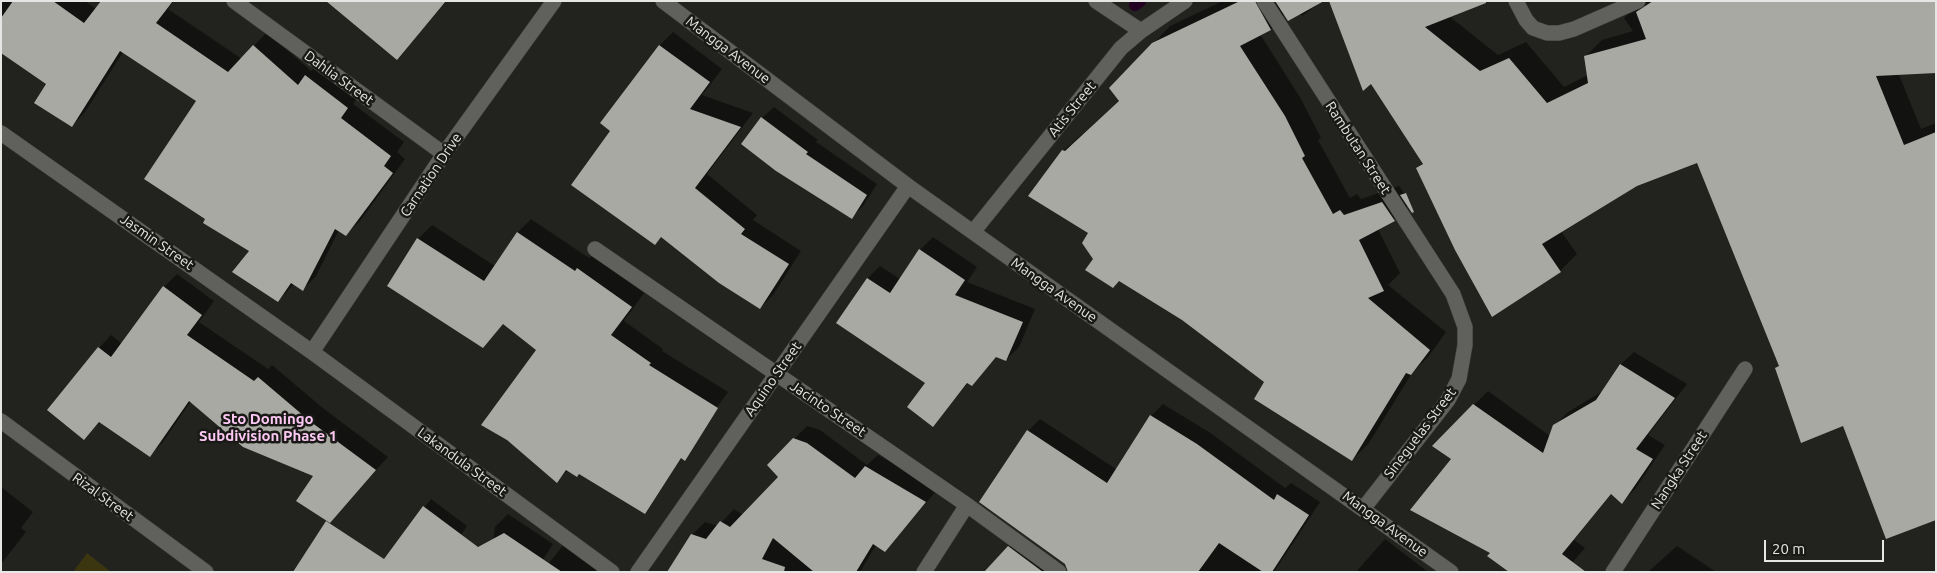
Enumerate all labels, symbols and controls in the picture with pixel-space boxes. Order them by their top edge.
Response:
street label: Mangga Avenue [683,13,773,87]
street label: Dahlia Street [301,47,377,109]
street label: Atis Street [1045,78,1099,140]
street label: Rambutan Street [1322,99,1394,197]
street label: Carnation Drive [397,130,465,220]
street label: Jasmin Street [117,210,197,274]
street label: Mangga Avenue [1008,254,1100,326]
street label: Aquino Street [741,338,805,420]
street label: Jacinto Street [787,377,869,441]
street label: Sineguelas Street [1380,384,1460,482]
district label: Sto Domingo Subdivision Phase 1 [199,410,337,445]
street label: Lakandula Street [414,424,510,500]
street label: Nangka Street [1648,428,1710,512]
street label: Rizal Street [69,469,137,525]
street label: Mangga Avenue [1339,488,1431,560]
scale bar [1767,530,1887,562]
text: 20 m [1772,540,1805,557]

